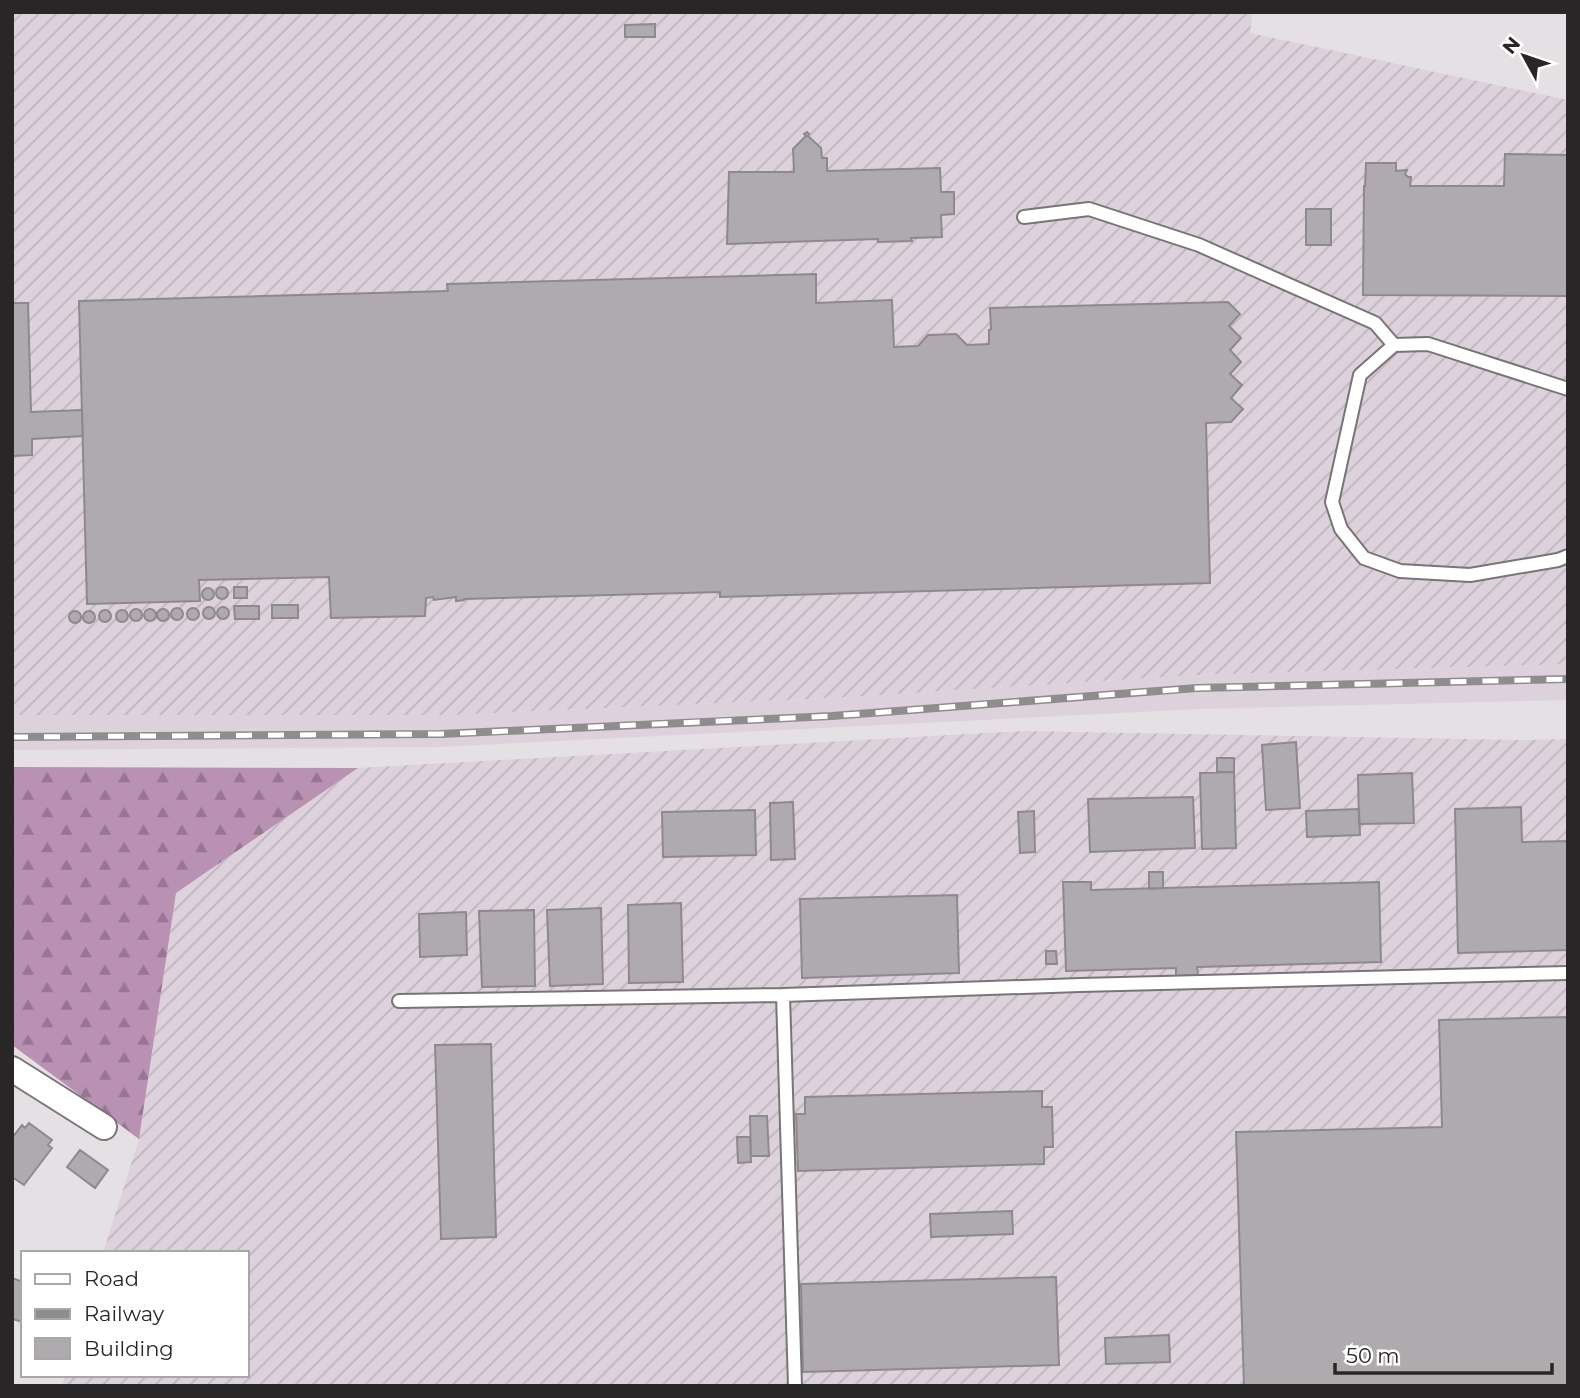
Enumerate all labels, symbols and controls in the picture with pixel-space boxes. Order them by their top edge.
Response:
north arrow [1489,21,1559,91]
text: N [1498,32,1525,59]
legend [21,1251,248,1377]
text: Road [84,1266,139,1291]
text: Railway [84,1301,165,1326]
scale bar [1335,1332,1552,1376]
text: Building [84,1336,174,1361]
text: 50 m [1346,1343,1400,1368]

